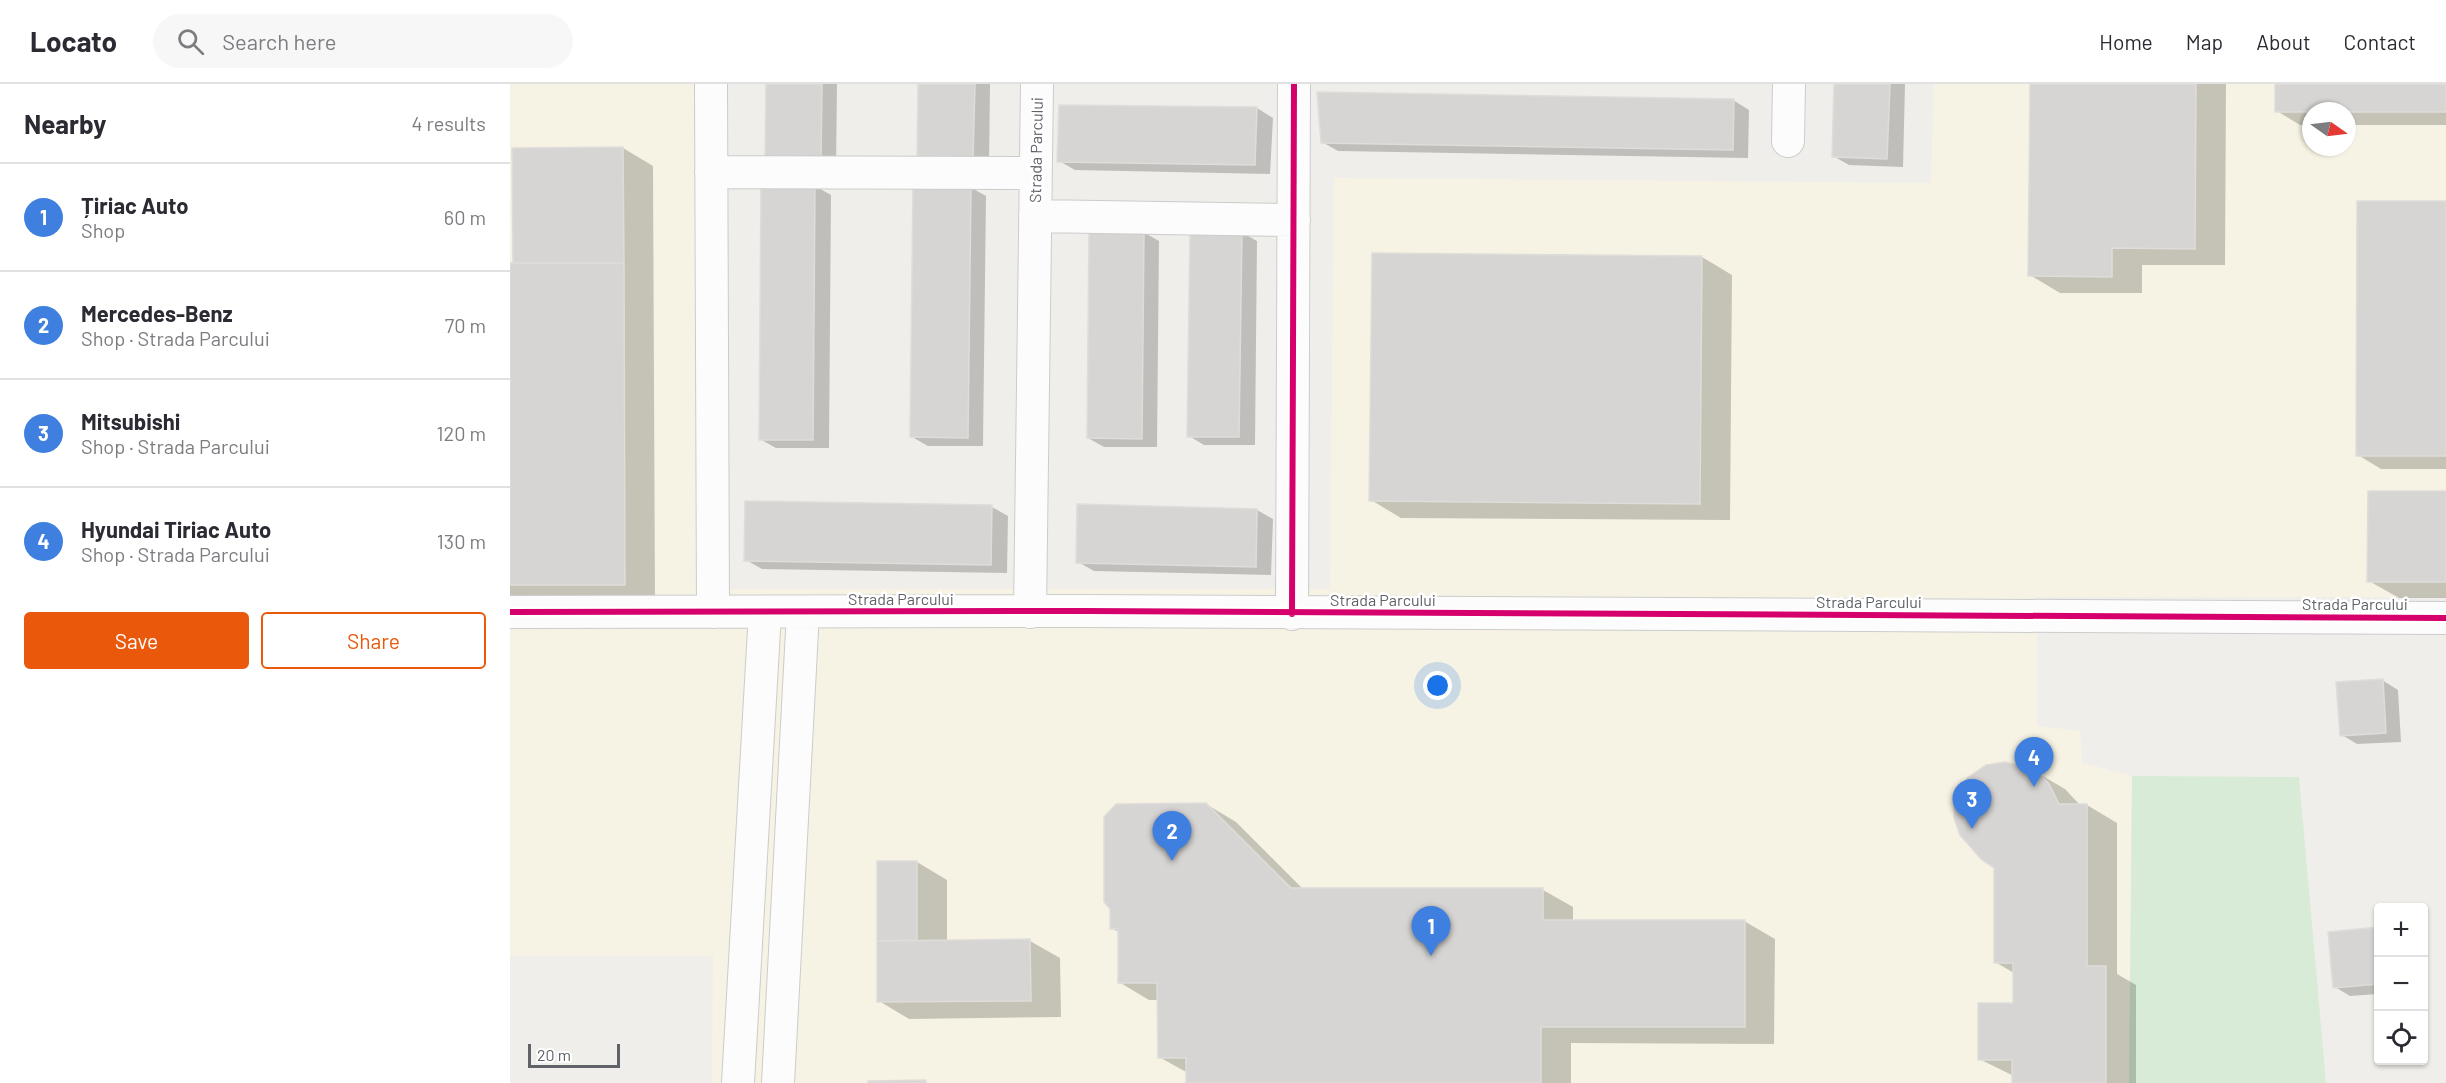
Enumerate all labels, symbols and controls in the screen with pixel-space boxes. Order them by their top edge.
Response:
search box [153,14,573,68]
text: Locato [30,24,117,58]
icon: search [174,25,207,58]
text: Search here [222,28,337,54]
text: Home [2099,29,2153,54]
text: Map [2186,29,2223,54]
text: About [2256,29,2311,54]
text: Contact [2344,29,2416,54]
street label: Strada Parcului [1025,97,1046,203]
north arrow [2302,102,2356,156]
text: Nearby [24,108,106,139]
text: 4 results [411,111,486,135]
text: Țiriac Auto [81,192,188,218]
text: 1 [40,205,47,229]
text: 60 m [444,205,486,229]
text: Shop [81,218,125,242]
text: Mercedes-Benz [81,300,233,326]
text: 2 [38,313,49,337]
text: 70 m [445,313,486,337]
text: Shop · Strada Parcului [81,326,270,350]
text: Mitsubishi [81,408,180,434]
text: 3 [38,421,49,445]
text: 120 m [436,421,486,445]
text: Shop · Strada Parcului [81,434,270,458]
text: Hyundai Tiriac Auto [81,516,271,542]
text: 4 [37,529,50,553]
text: 130 m [437,529,486,553]
text: Shop · Strada Parcului [81,542,270,566]
street label: Strada Parcului [848,589,954,608]
street label: Strada Parcului [1330,590,1436,609]
street label: Strada Parcului [1816,592,1922,611]
street label: Strada Parcului [2302,594,2408,613]
button: Save [24,612,249,669]
button: Share [261,612,486,669]
your location [1423,671,1452,700]
pin: 4 [2014,738,2054,787]
pin: 3 [1952,780,1992,829]
pin: 2 [1152,812,1192,861]
map controls [2374,903,2428,1065]
button: + [2374,903,2428,957]
pin: 1 [1412,906,1450,956]
button: − [2374,957,2428,1011]
button: locate [2374,1011,2428,1065]
scale bar [528,1041,620,1068]
text: 20 m [537,1045,571,1064]

